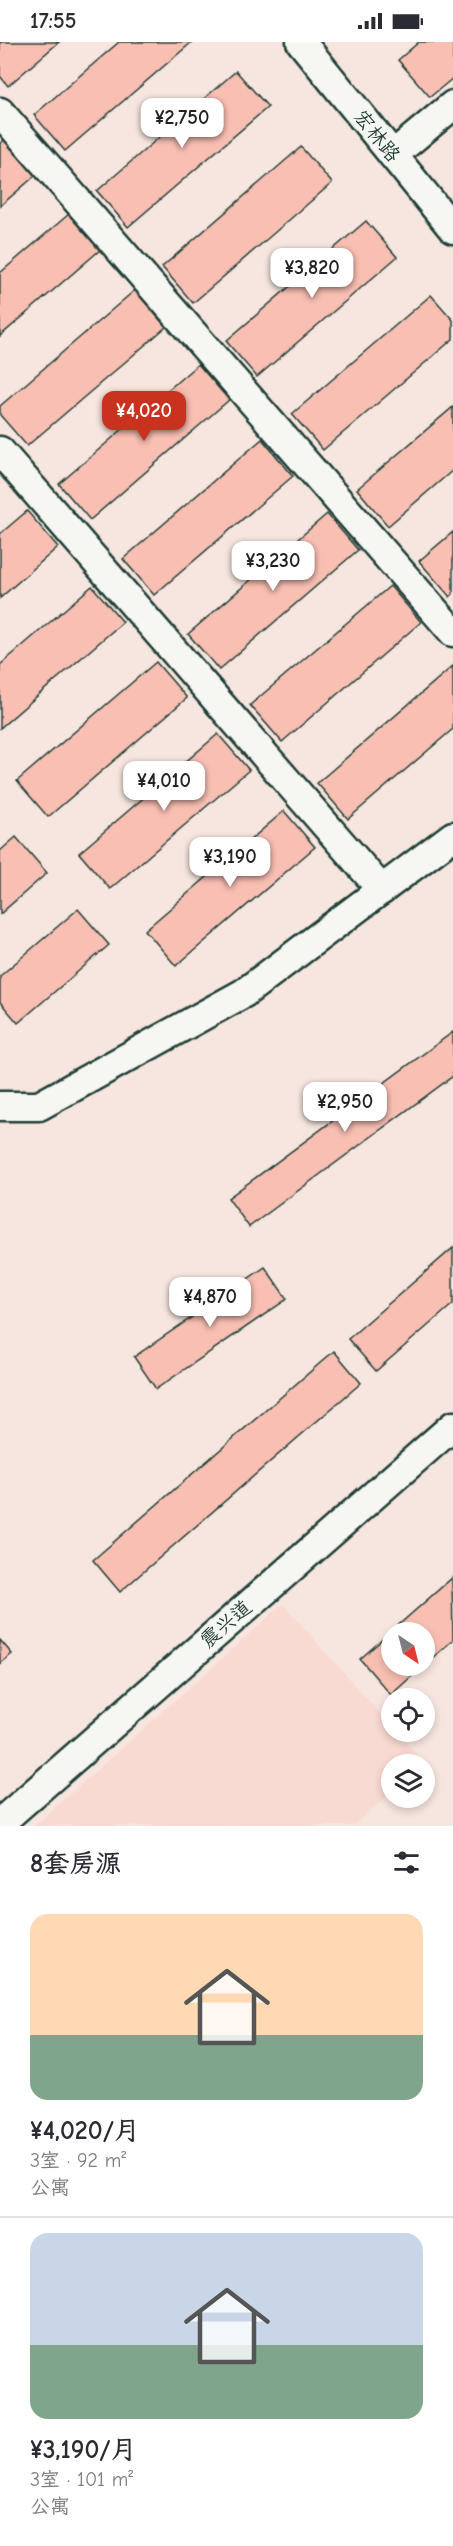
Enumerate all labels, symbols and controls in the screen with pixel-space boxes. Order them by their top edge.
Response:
text: 17:55 [30,8,76,34]
pin: ¥2,750 [133,98,231,149]
street label: 宏林路 [349,105,405,167]
text: ¥2,750 [155,106,209,129]
pin: ¥3,820 [263,248,361,299]
text: ¥3,820 [284,256,340,279]
pin: ¥4,020 [95,391,193,442]
text: ¥4,020 [116,399,172,422]
pin: ¥3,230 [224,541,322,592]
text: ¥3,230 [246,549,300,572]
pin: ¥4,010 [115,761,213,812]
text: ¥4,010 [137,769,191,792]
pin: ¥3,190 [181,837,279,888]
text: ¥3,190 [203,845,257,868]
pin: ¥2,950 [296,1082,394,1133]
text: ¥2,950 [317,1090,373,1113]
pin: ¥4,870 [161,1277,259,1328]
text: ¥4,870 [183,1285,237,1308]
street label: 震兴道 [196,1596,256,1652]
north arrow [381,1622,435,1676]
map controls [381,1622,435,1808]
button: locate [381,1688,435,1742]
button: layers [381,1754,435,1808]
icon: filters [390,1846,423,1879]
text: 8套房源 [30,1849,121,1879]
icon: home [173,1953,281,2061]
text: ¥4,020/月 [30,2116,140,2146]
text: 3室 · 92 m² [30,2149,126,2172]
text: 公寓 [30,2176,70,2199]
icon: home [173,2272,281,2380]
text: ¥3,190/月 [30,2435,137,2465]
text: 3室 · 101 m² [30,2468,133,2491]
text: 公寓 [30,2495,70,2518]

